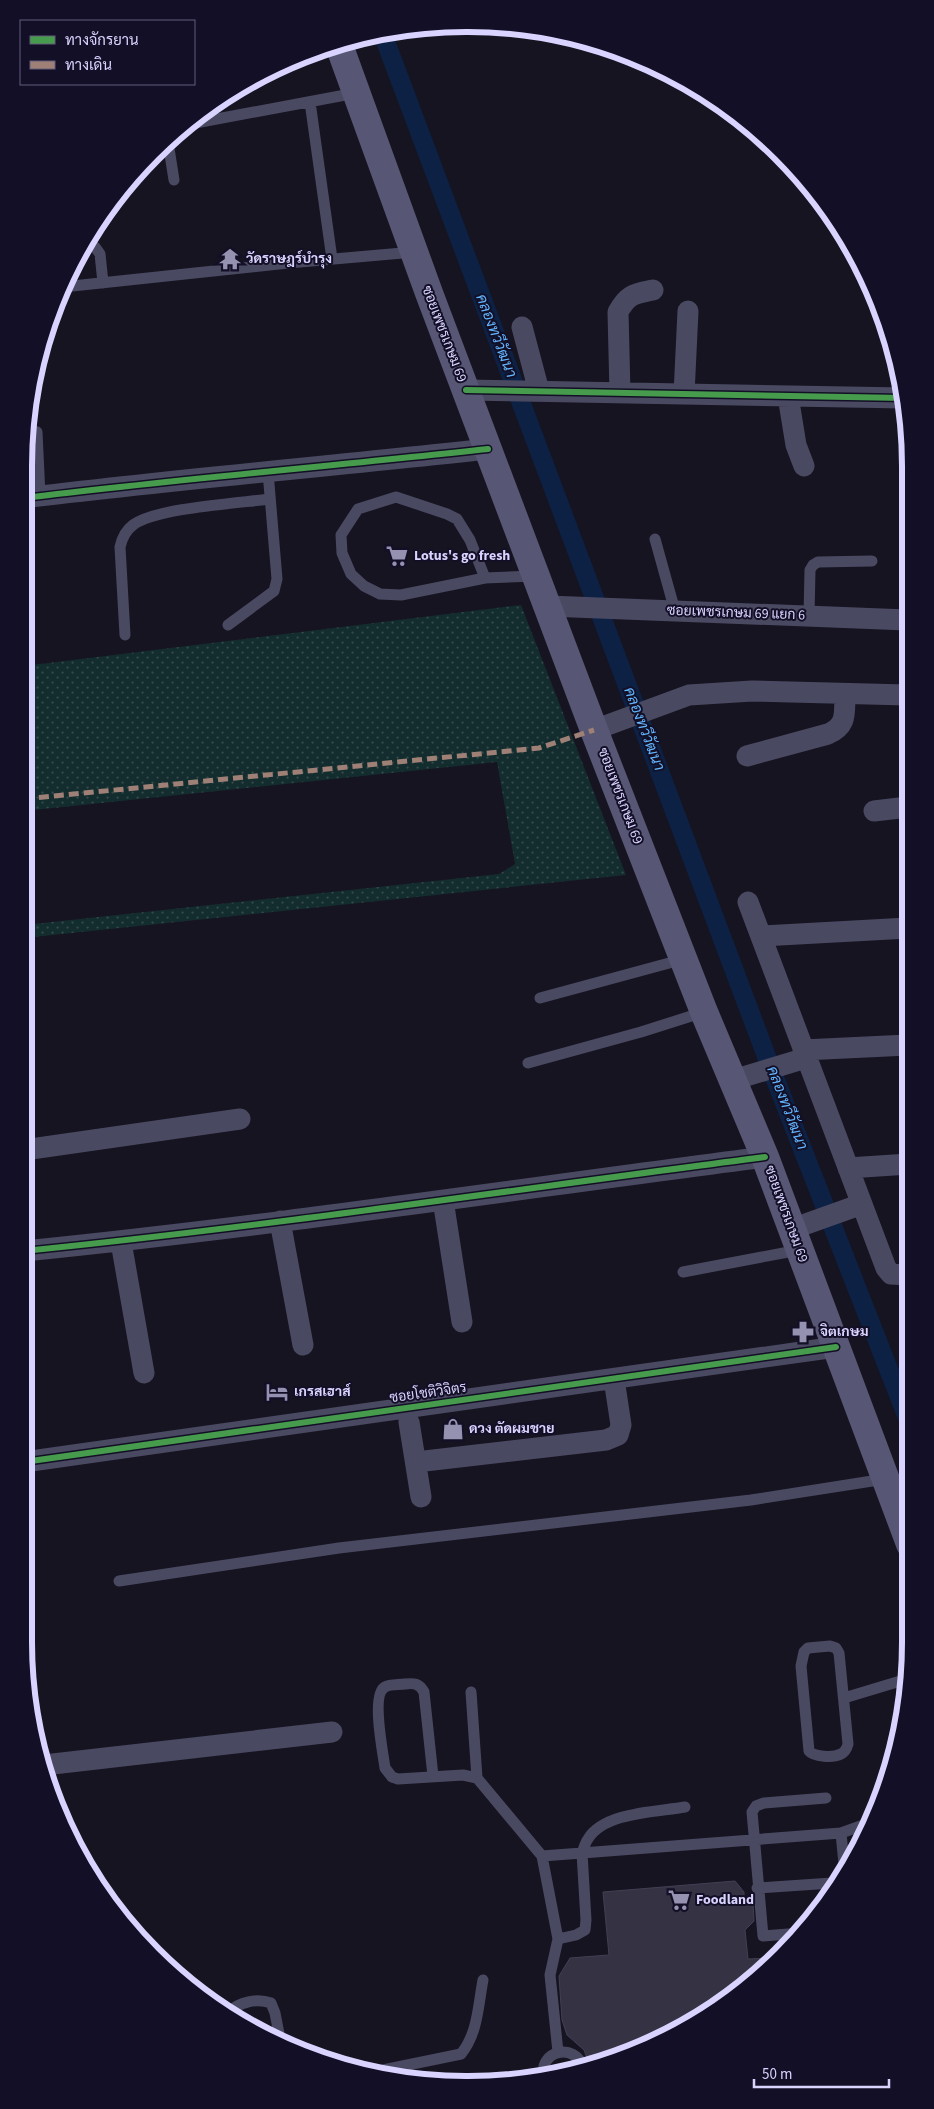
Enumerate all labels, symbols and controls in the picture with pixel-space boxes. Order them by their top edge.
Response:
legend [20,20,195,85]
text: ทางจักรยาน [65,30,139,51]
text: ทางเดิน [65,55,112,76]
temple icon: วัดราษฎร์บำรุง [217,246,243,272]
place label: วัดราษฎร์บำรุง [246,249,332,269]
street label: ซอยเพชรเกษม 69 [416,283,472,385]
water label: คลองทวีวัฒนา [470,291,522,381]
supermarket icon: Lotus's go fresh [384,543,410,569]
place label: Lotus's go fresh [414,546,510,566]
street label: ซอยเพชรเกษม 69 แยก 6 [666,601,806,625]
water label: คลองทวีวัฒนา [618,684,670,774]
street label: ซอยเพชรเกษม 69 [592,745,648,847]
water label: คลองทวีวัฒนา [761,1063,813,1153]
street label: ซอยเพชรเกษม 69 [759,1163,813,1265]
pharmacy icon: จิตเกษม [790,1319,816,1345]
place label: จิตเกษม [820,1322,869,1342]
street label: ซอยโชติวิจิตร [388,1378,468,1408]
hotel icon: เกรสเฮาส์ [264,1379,290,1405]
place label: เกรสเฮาส์ [294,1382,352,1402]
shop icon: ดวง ตัดผมชาย [440,1416,466,1442]
place label: ดวง ตัดผมชาย [469,1419,554,1439]
supermarket icon: Foodland [666,1887,692,1913]
place label: Foodland [696,1890,754,1910]
scale bar [754,2056,889,2088]
text: 50 m [762,2064,792,2085]

